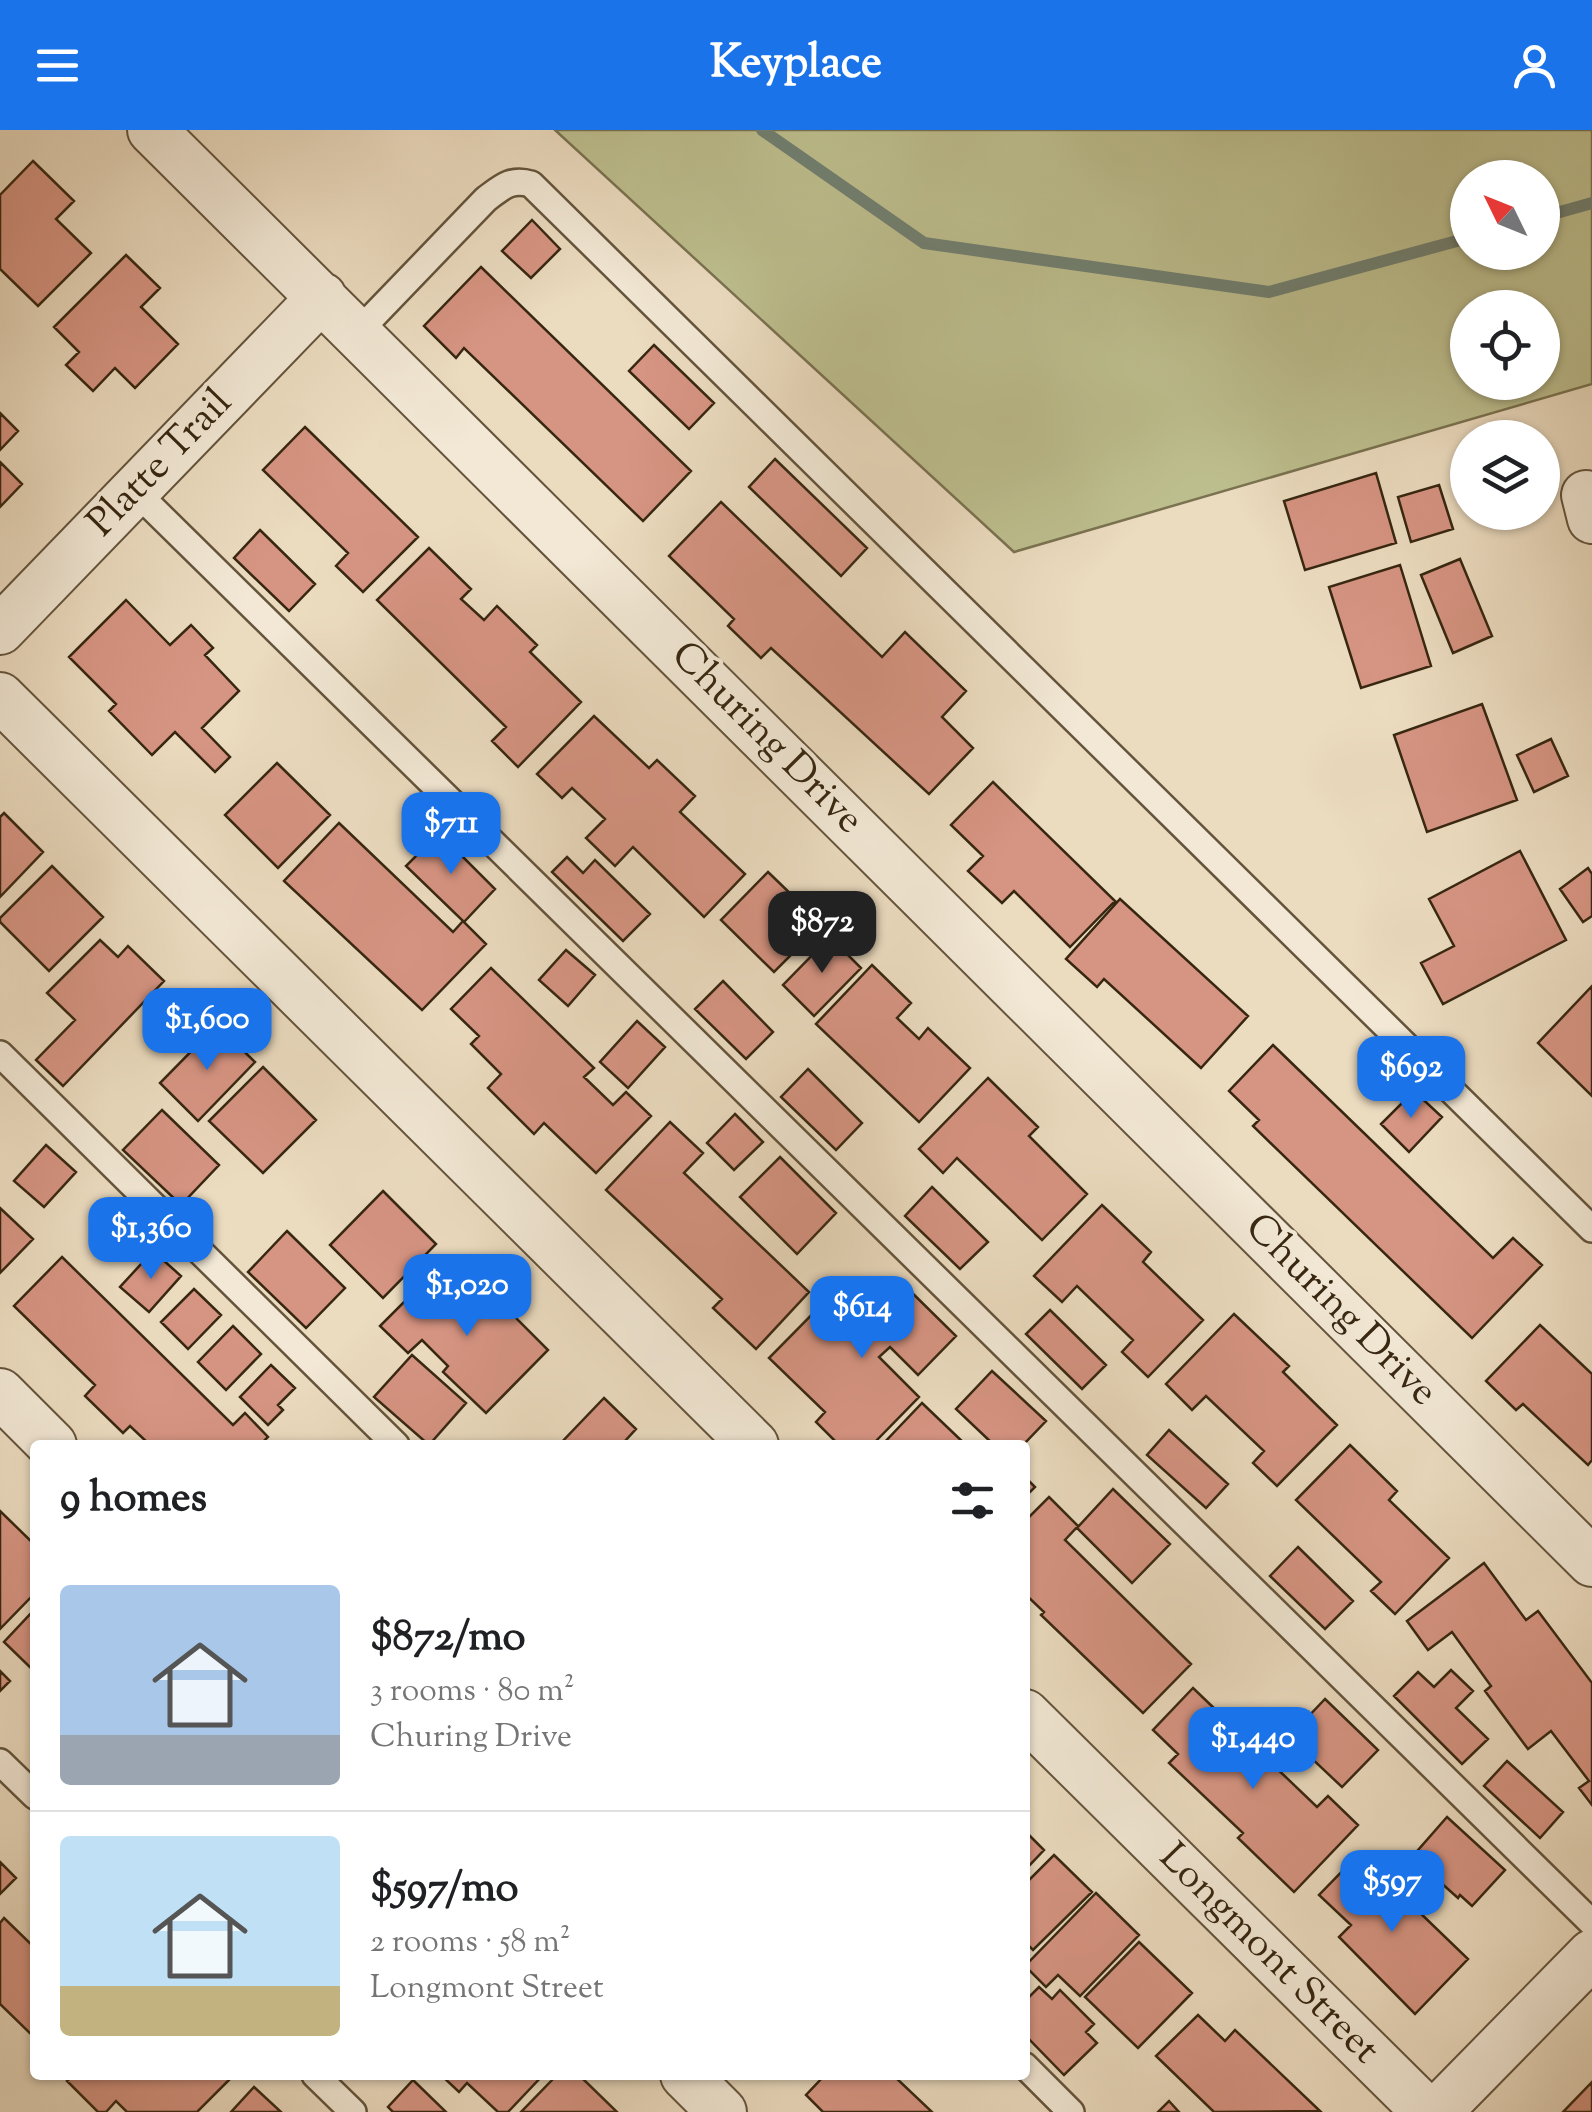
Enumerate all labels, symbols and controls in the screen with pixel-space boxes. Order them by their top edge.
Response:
text: Keyplace [710,33,882,98]
icon: menu [30,38,85,93]
icon: person [1507,38,1562,93]
north arrow [1450,160,1560,270]
map controls [1450,160,1560,530]
button: locate [1450,290,1560,400]
street label: Platte Trail [76,377,246,551]
button: layers [1450,420,1560,530]
street label: Churing Drive [657,630,875,848]
pin: $711 [392,792,510,877]
text: $711 [424,801,478,847]
pin: $872 [763,891,881,976]
text: $872 [790,900,854,946]
pin: $1,600 [126,988,288,1073]
text: $1,600 [164,997,250,1043]
pin: $692 [1352,1036,1470,1121]
text: $692 [1379,1045,1443,1091]
pin: $1,360 [70,1197,232,1282]
street label: Churing Drive [1231,1202,1449,1420]
text: $1,360 [110,1206,192,1252]
pin: $1,020 [386,1254,548,1339]
text: $1,020 [425,1263,509,1309]
pin: $614 [803,1276,921,1361]
text: $614 [832,1285,892,1331]
text: 9 homes [60,1470,207,1530]
icon: filters [945,1473,1000,1528]
text: $872/mo [370,1609,526,1669]
icon: home [140,1625,260,1745]
text: 3 rooms · 80 m² [370,1669,574,1715]
pin: $1,440 [1172,1707,1334,1792]
text: Churing Drive [370,1715,572,1761]
text: $1,440 [1211,1716,1295,1762]
street label: Longmont Street [1145,1832,1392,2079]
pin: $597 [1333,1850,1451,1935]
text: $597 [1362,1859,1422,1905]
text: $597/mo [370,1860,518,1920]
icon: home [140,1876,260,1996]
text: 2 rooms · 58 m² [370,1920,571,1966]
text: Longmont Street [370,1966,604,2012]

